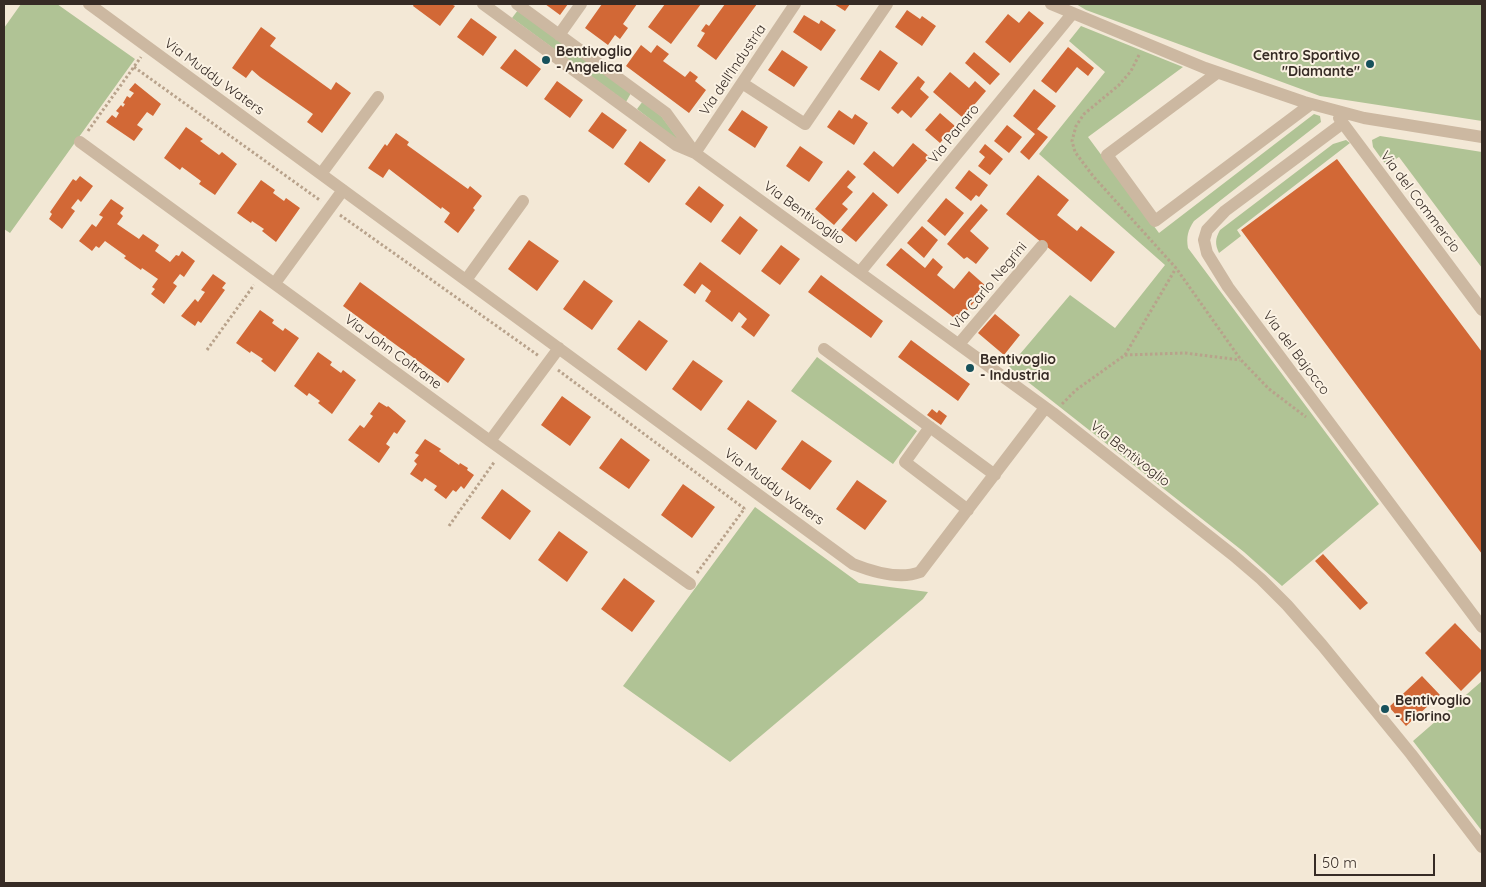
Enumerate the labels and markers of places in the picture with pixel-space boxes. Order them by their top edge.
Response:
place label: Bentivoglio - Angelica [556,44,632,76]
place label: Centro Sportivo "Diamante" [1253,48,1360,80]
marker: Bentivoglio - Angelica [540,54,552,66]
marker: Centro Sportivo "Diamante" [1364,58,1376,70]
place label: Bentivoglio - Industria [980,352,1056,384]
marker: Bentivoglio - Industria [964,362,976,374]
place label: Bentivoglio - Fiorino [1395,693,1471,726]
marker: Bentivoglio - Fiorino [1379,703,1391,715]

